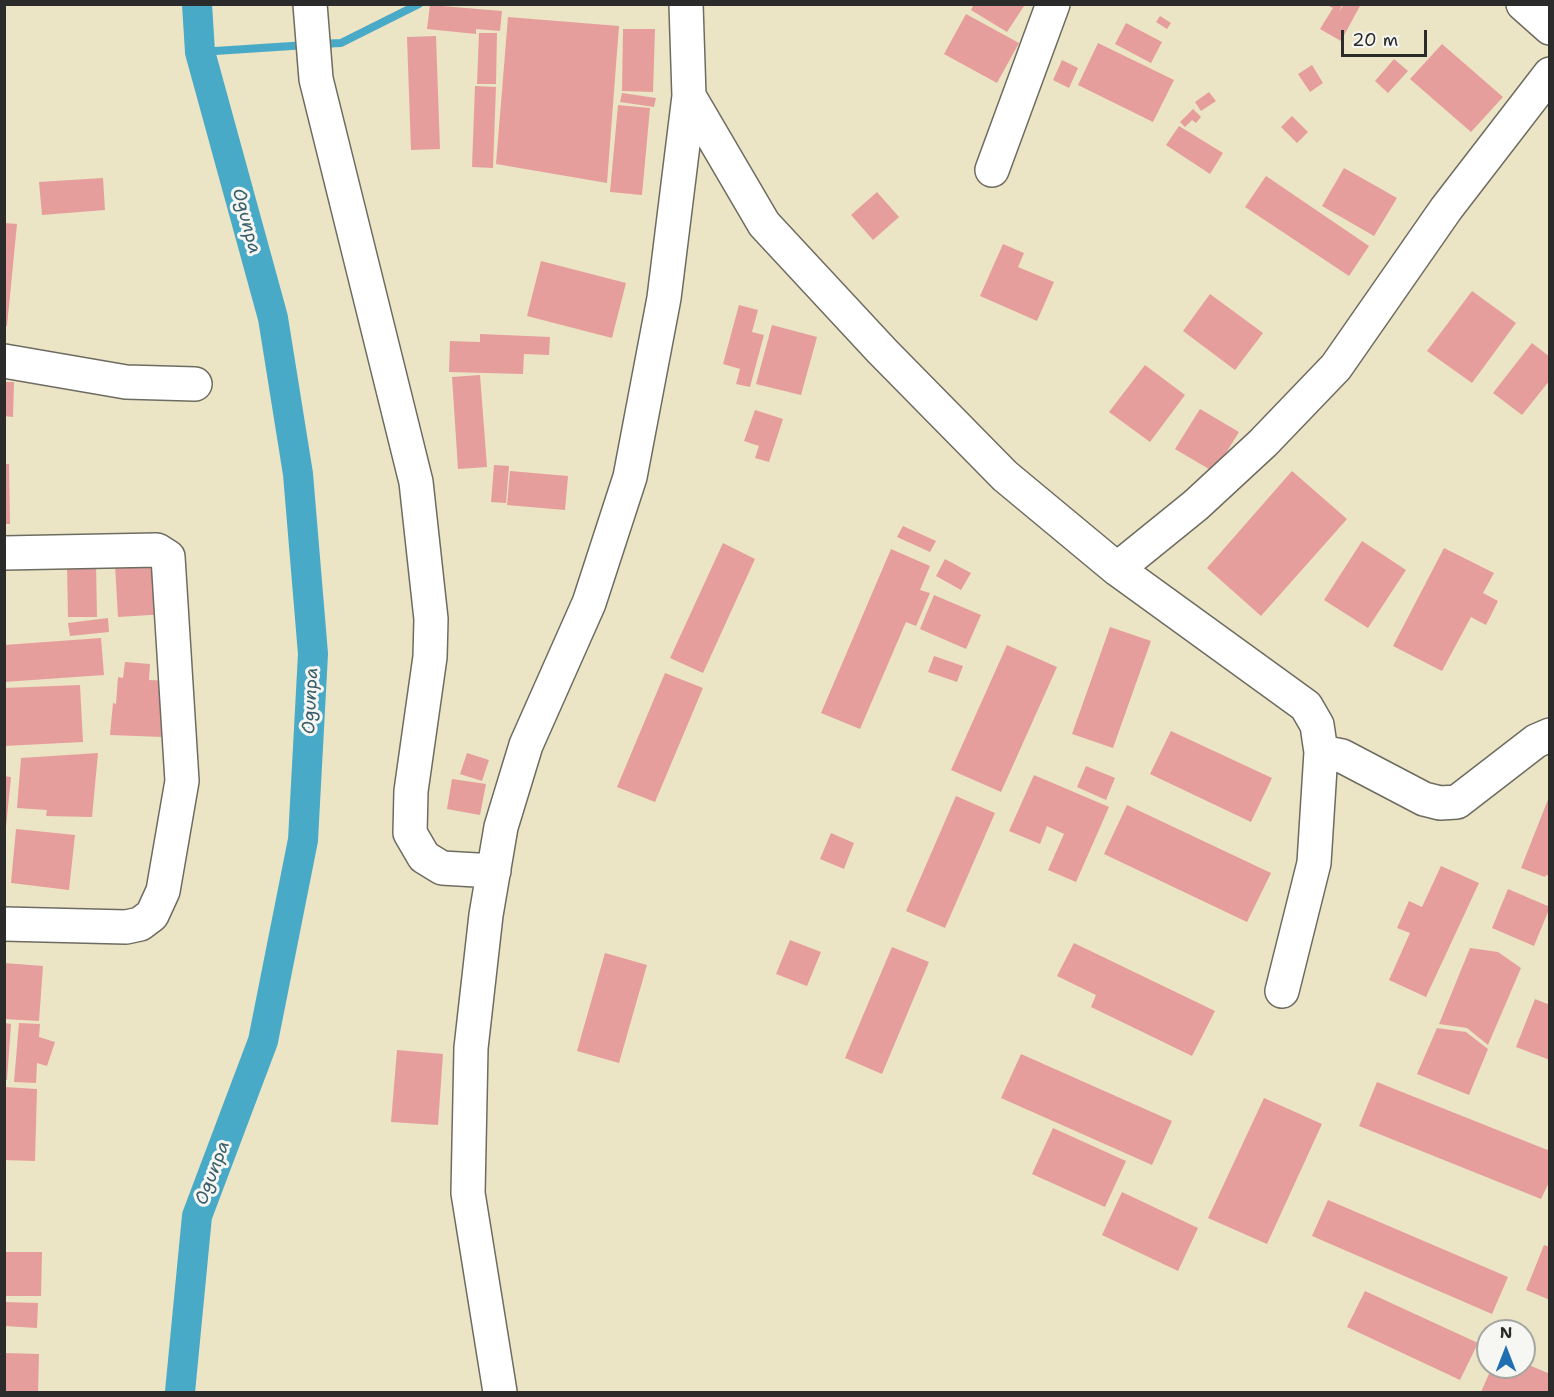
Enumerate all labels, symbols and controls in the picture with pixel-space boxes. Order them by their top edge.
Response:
scale bar [1344,18,1430,56]
text: 20 m [1352,28,1398,52]
water label: Ogunpa [227,186,265,256]
water label: Ogunpa [298,667,324,735]
water label: Ogunpa [191,1138,235,1208]
north arrow [1476,1319,1536,1379]
text: N [1500,1322,1512,1343]

